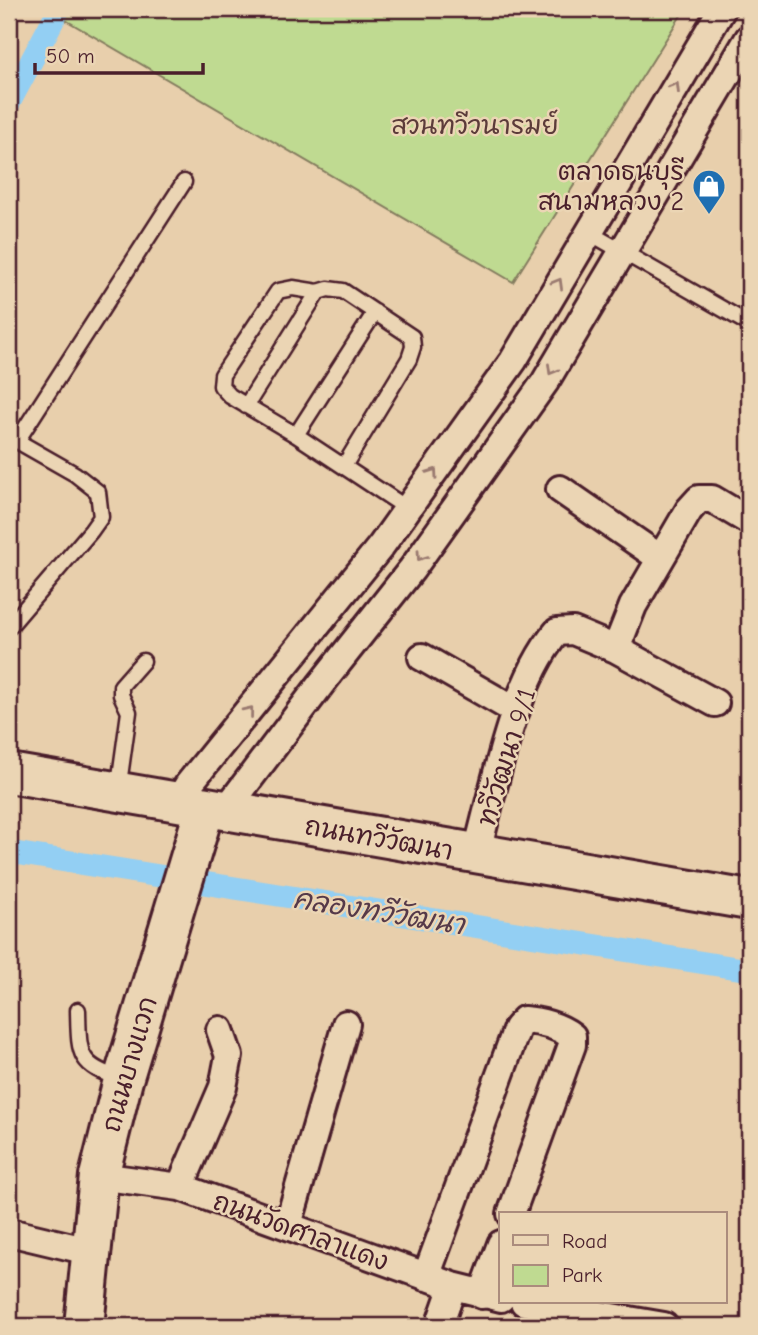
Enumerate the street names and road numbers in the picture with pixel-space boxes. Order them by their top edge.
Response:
street label: ทวีวัฒนา 9/1 [472,685,542,830]
street label: ถนนทวีวัฒนา [302,811,455,867]
street label: ถนนบางแวก [96,993,164,1136]
street label: ถนนวัดศาลาแดง [209,1186,392,1278]

